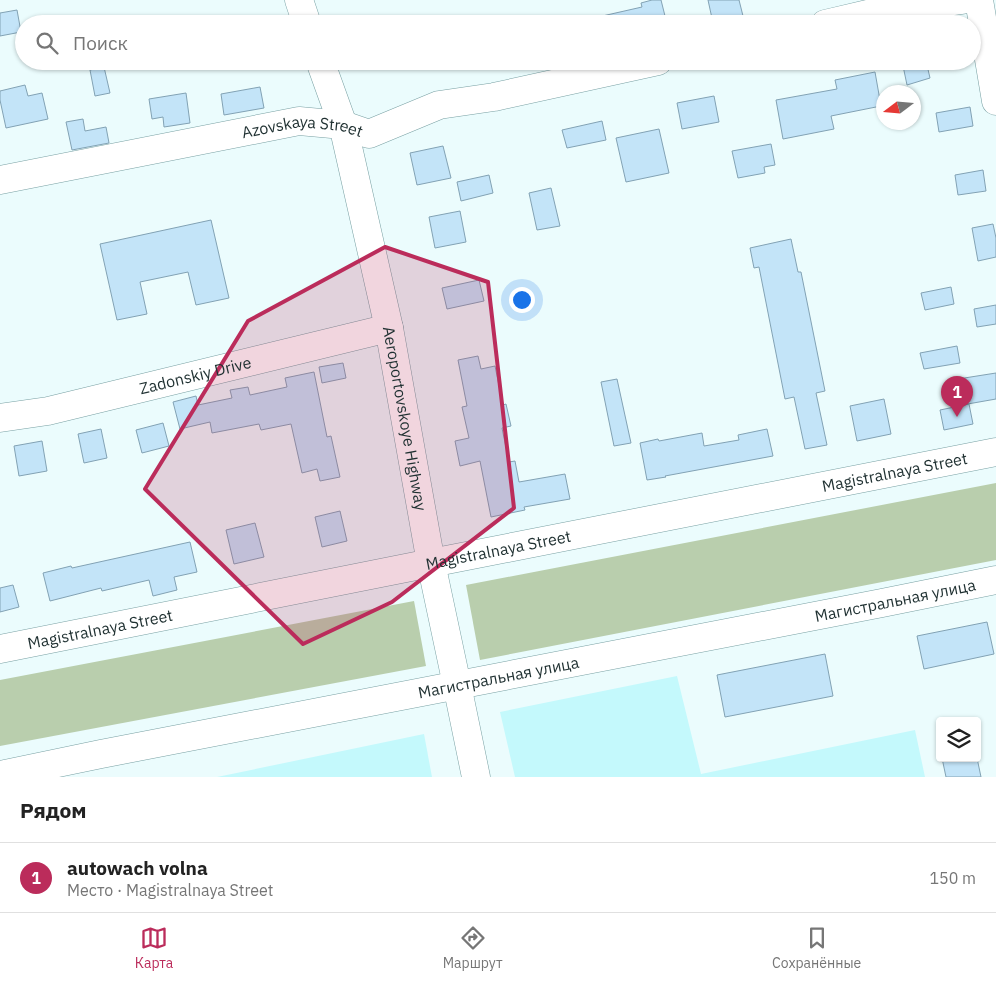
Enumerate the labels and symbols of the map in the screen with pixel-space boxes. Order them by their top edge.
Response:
north arrow [876,85,921,130]
street label: Azovskaya Street [240,111,366,142]
your location [509,287,535,313]
street label: Aeroportovskoye Highway [379,325,431,512]
street label: Zadonskiy Drive [137,352,253,398]
pin: 1 [941,376,973,417]
street label: Magistralnaya Street [820,448,969,496]
street label: Magistralnaya Street [424,526,573,574]
street label: Магистральная улица [813,574,978,626]
street label: Magistralnaya Street [26,605,174,653]
street label: Магистральная улица [416,652,581,703]

